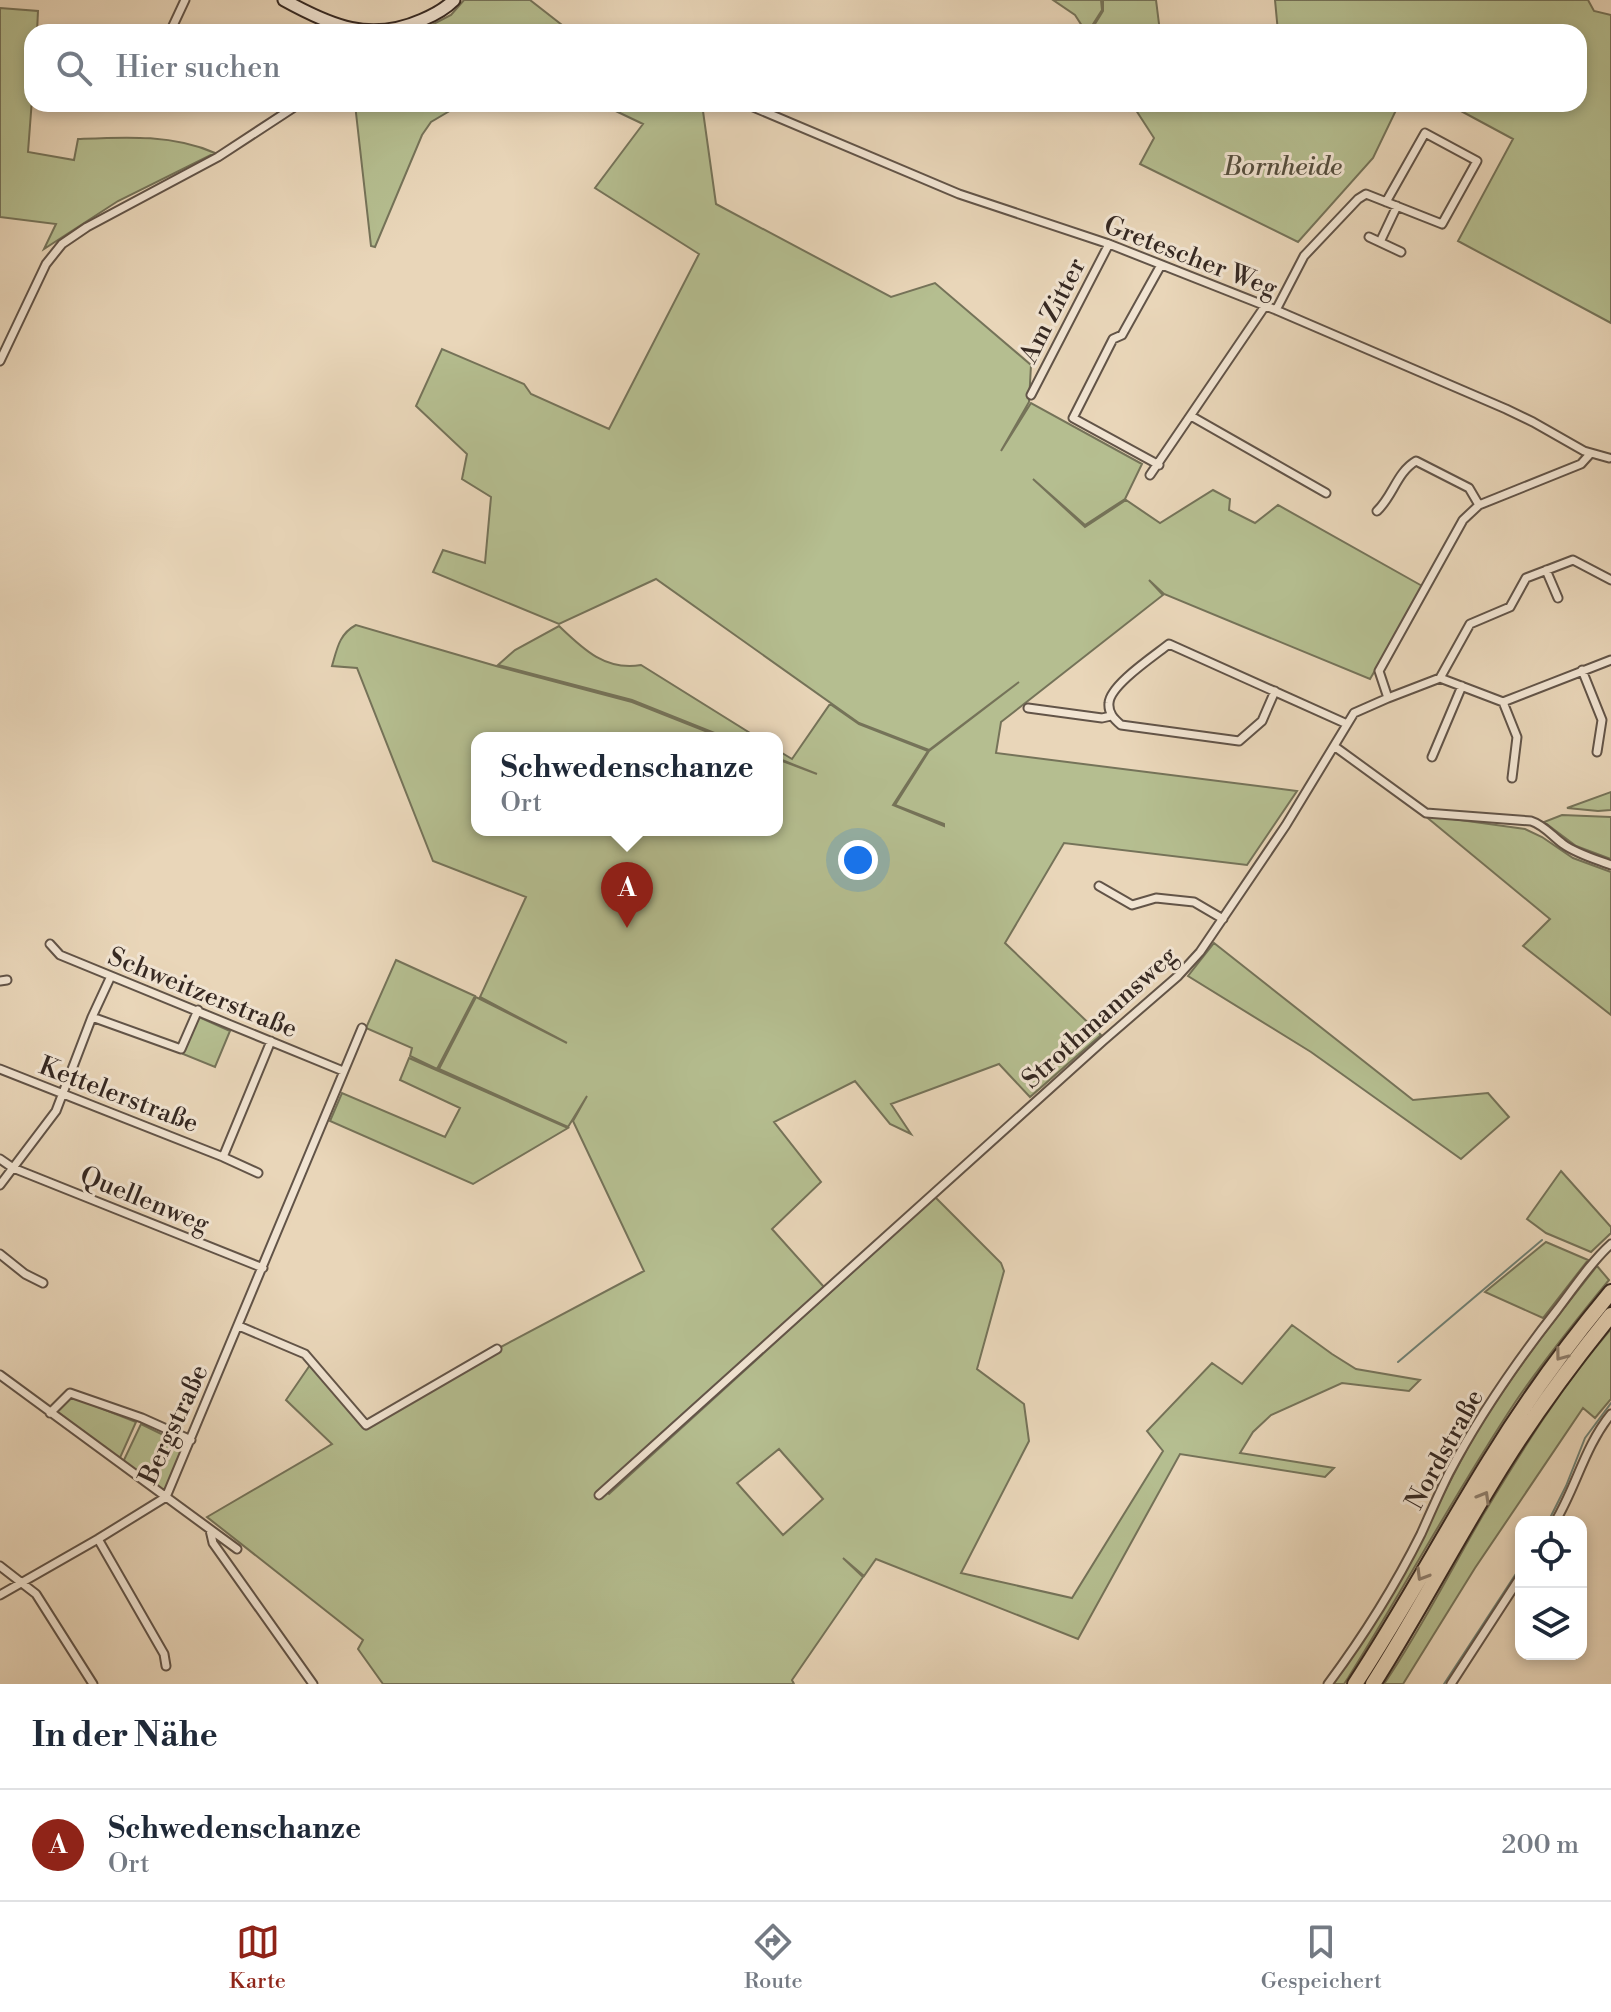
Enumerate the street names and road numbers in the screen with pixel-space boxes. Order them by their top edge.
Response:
street label: Gretescher Weg [1099,209,1283,305]
street label: Am Zitter [1012,253,1093,369]
street label: Strothmannsweg [1016,939,1184,1096]
street label: Schweitzerstraße [103,940,302,1045]
street label: Kettelerstraße [34,1050,203,1140]
street label: Quellenweg [75,1159,214,1241]
street label: Bergstraße [132,1359,216,1490]
street label: Nordstraße [1399,1384,1491,1515]

